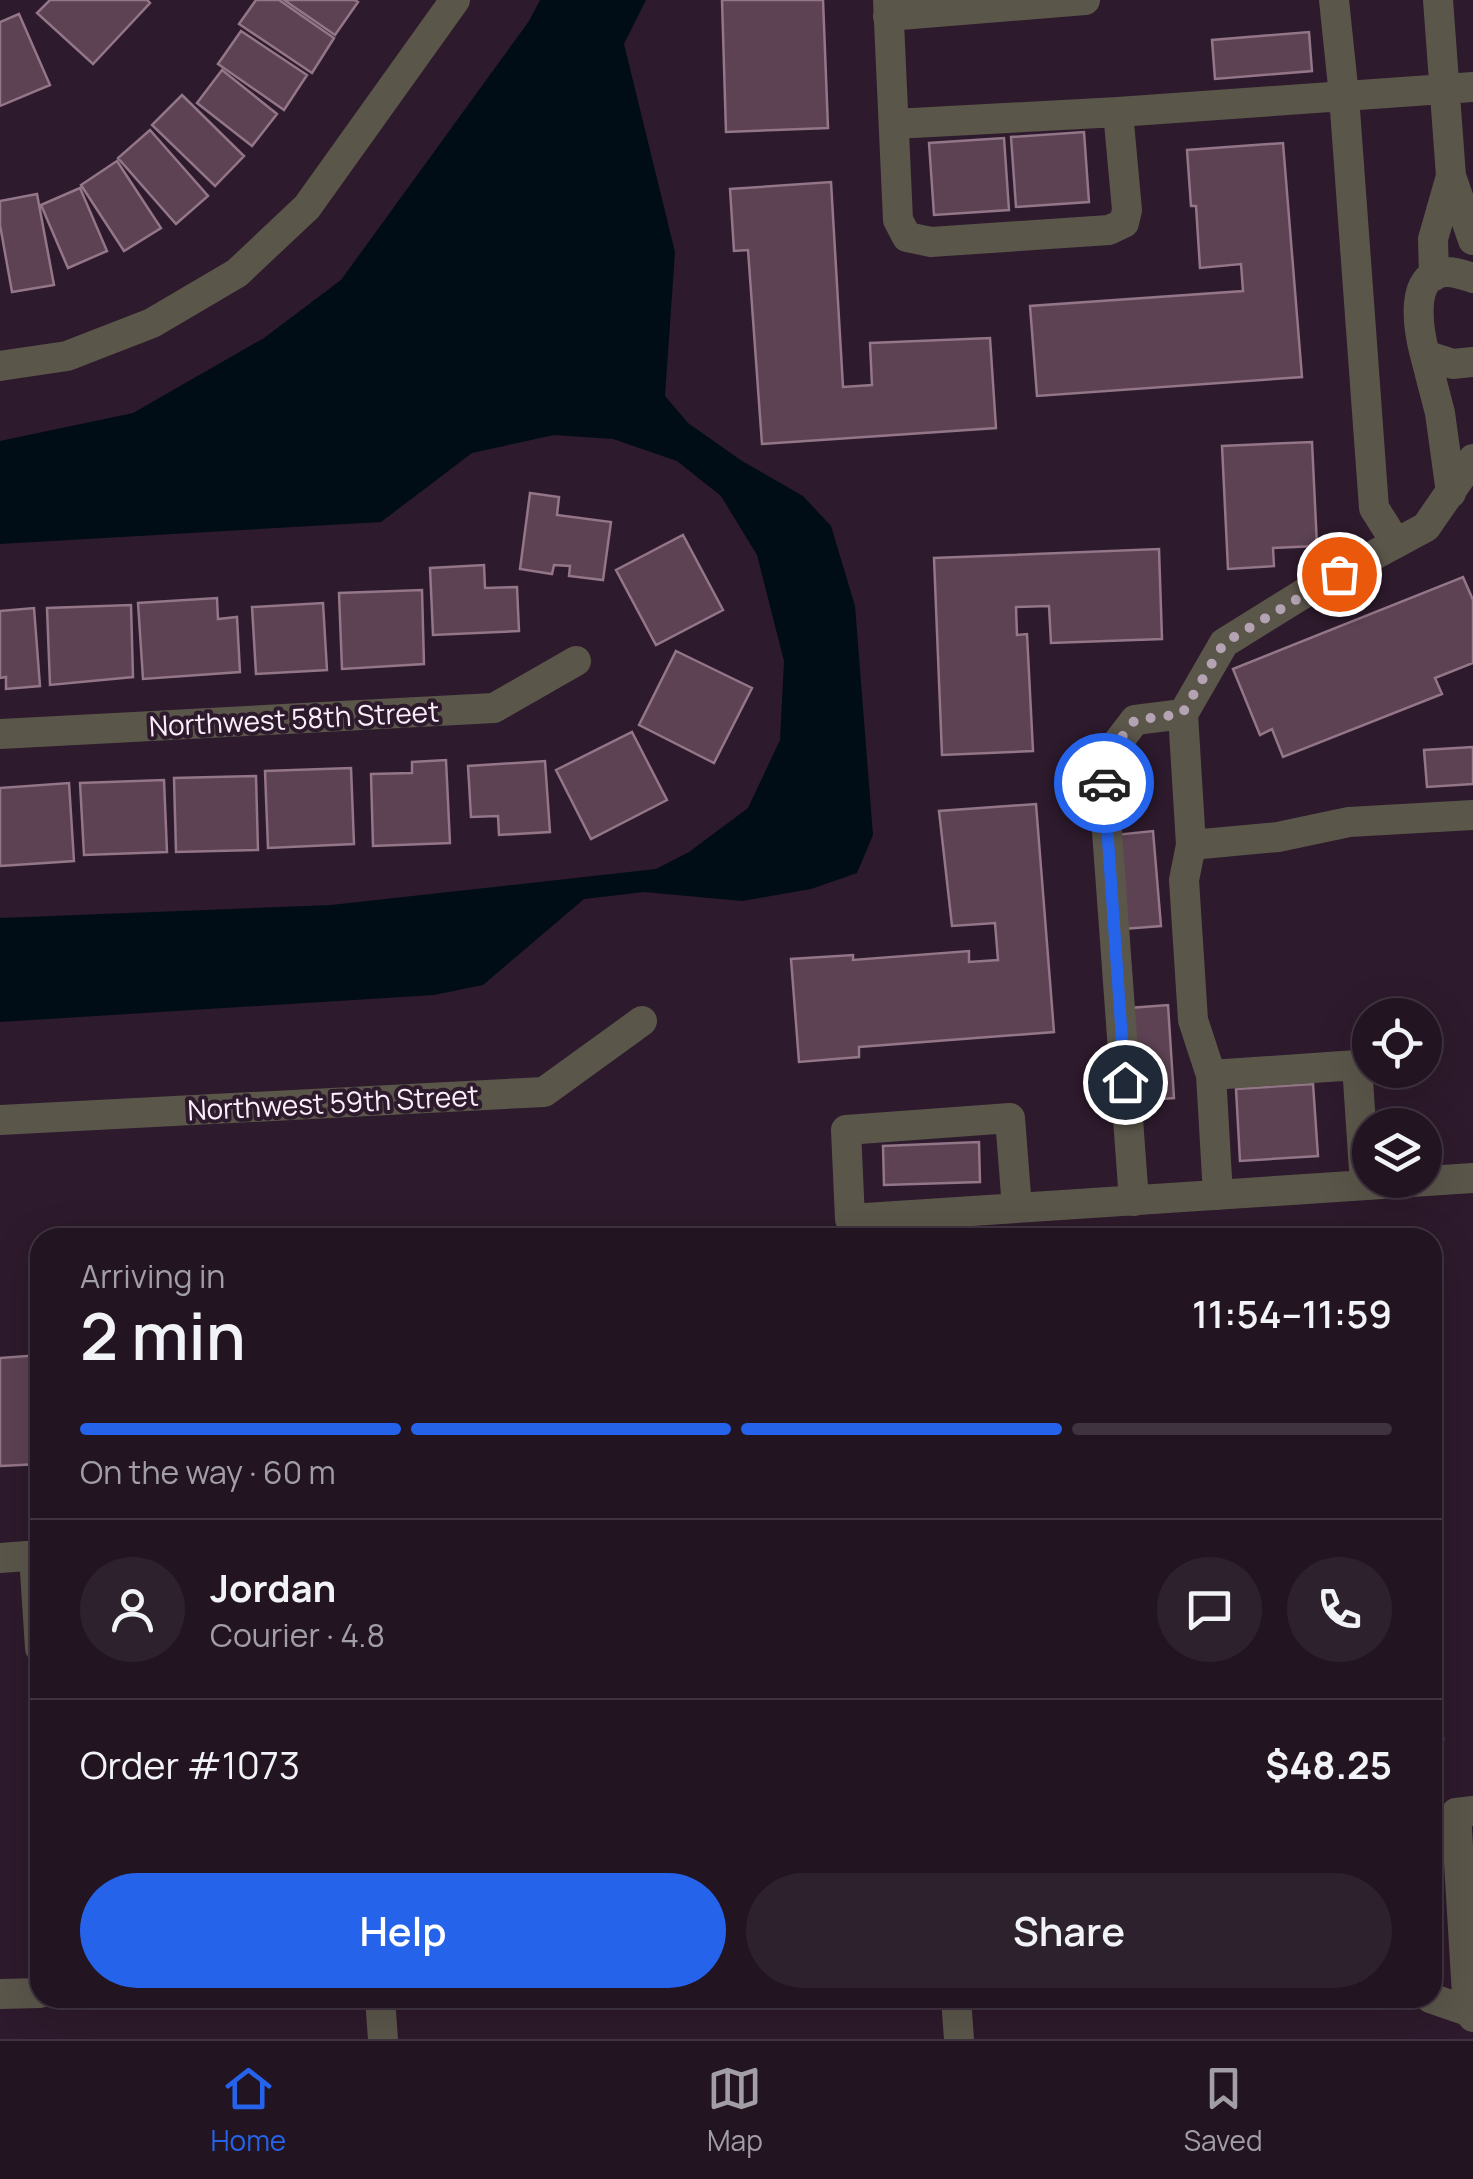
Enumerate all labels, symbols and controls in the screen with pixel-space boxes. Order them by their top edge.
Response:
pin [1297,532,1382,617]
icon: bag [1312,547,1367,602]
street label: Northwest 58th Street [148,691,440,745]
courier [1054,733,1154,833]
icon: car [1077,756,1132,811]
map controls [1352,998,1442,1198]
button: locate [1352,998,1442,1088]
pin [1083,1040,1168,1125]
icon: home [1098,1055,1153,1110]
street label: Northwest 59th Street [186,1075,480,1129]
button: layers [1352,1108,1442,1198]
text: Arriving in [80,1254,225,1298]
text: 11:54–11:59 [1192,1287,1392,1339]
text: 2 min [80,1291,246,1380]
text: On the way · 60 m [80,1450,336,1494]
button: person [80,1557,185,1662]
button: chat [1157,1557,1262,1662]
button: phone [1287,1557,1392,1662]
text: Jordan [210,1561,336,1613]
text: Courier · 4.8 [210,1613,385,1657]
text: Order #1073 [80,1738,300,1790]
text: $48.25 [1265,1738,1392,1790]
button: Help [80,1873,726,1988]
button: Share [746,1873,1392,1988]
tab: Home [210,2061,286,2159]
tab: Map [707,2061,763,2159]
tab: Saved [1184,2061,1263,2159]

